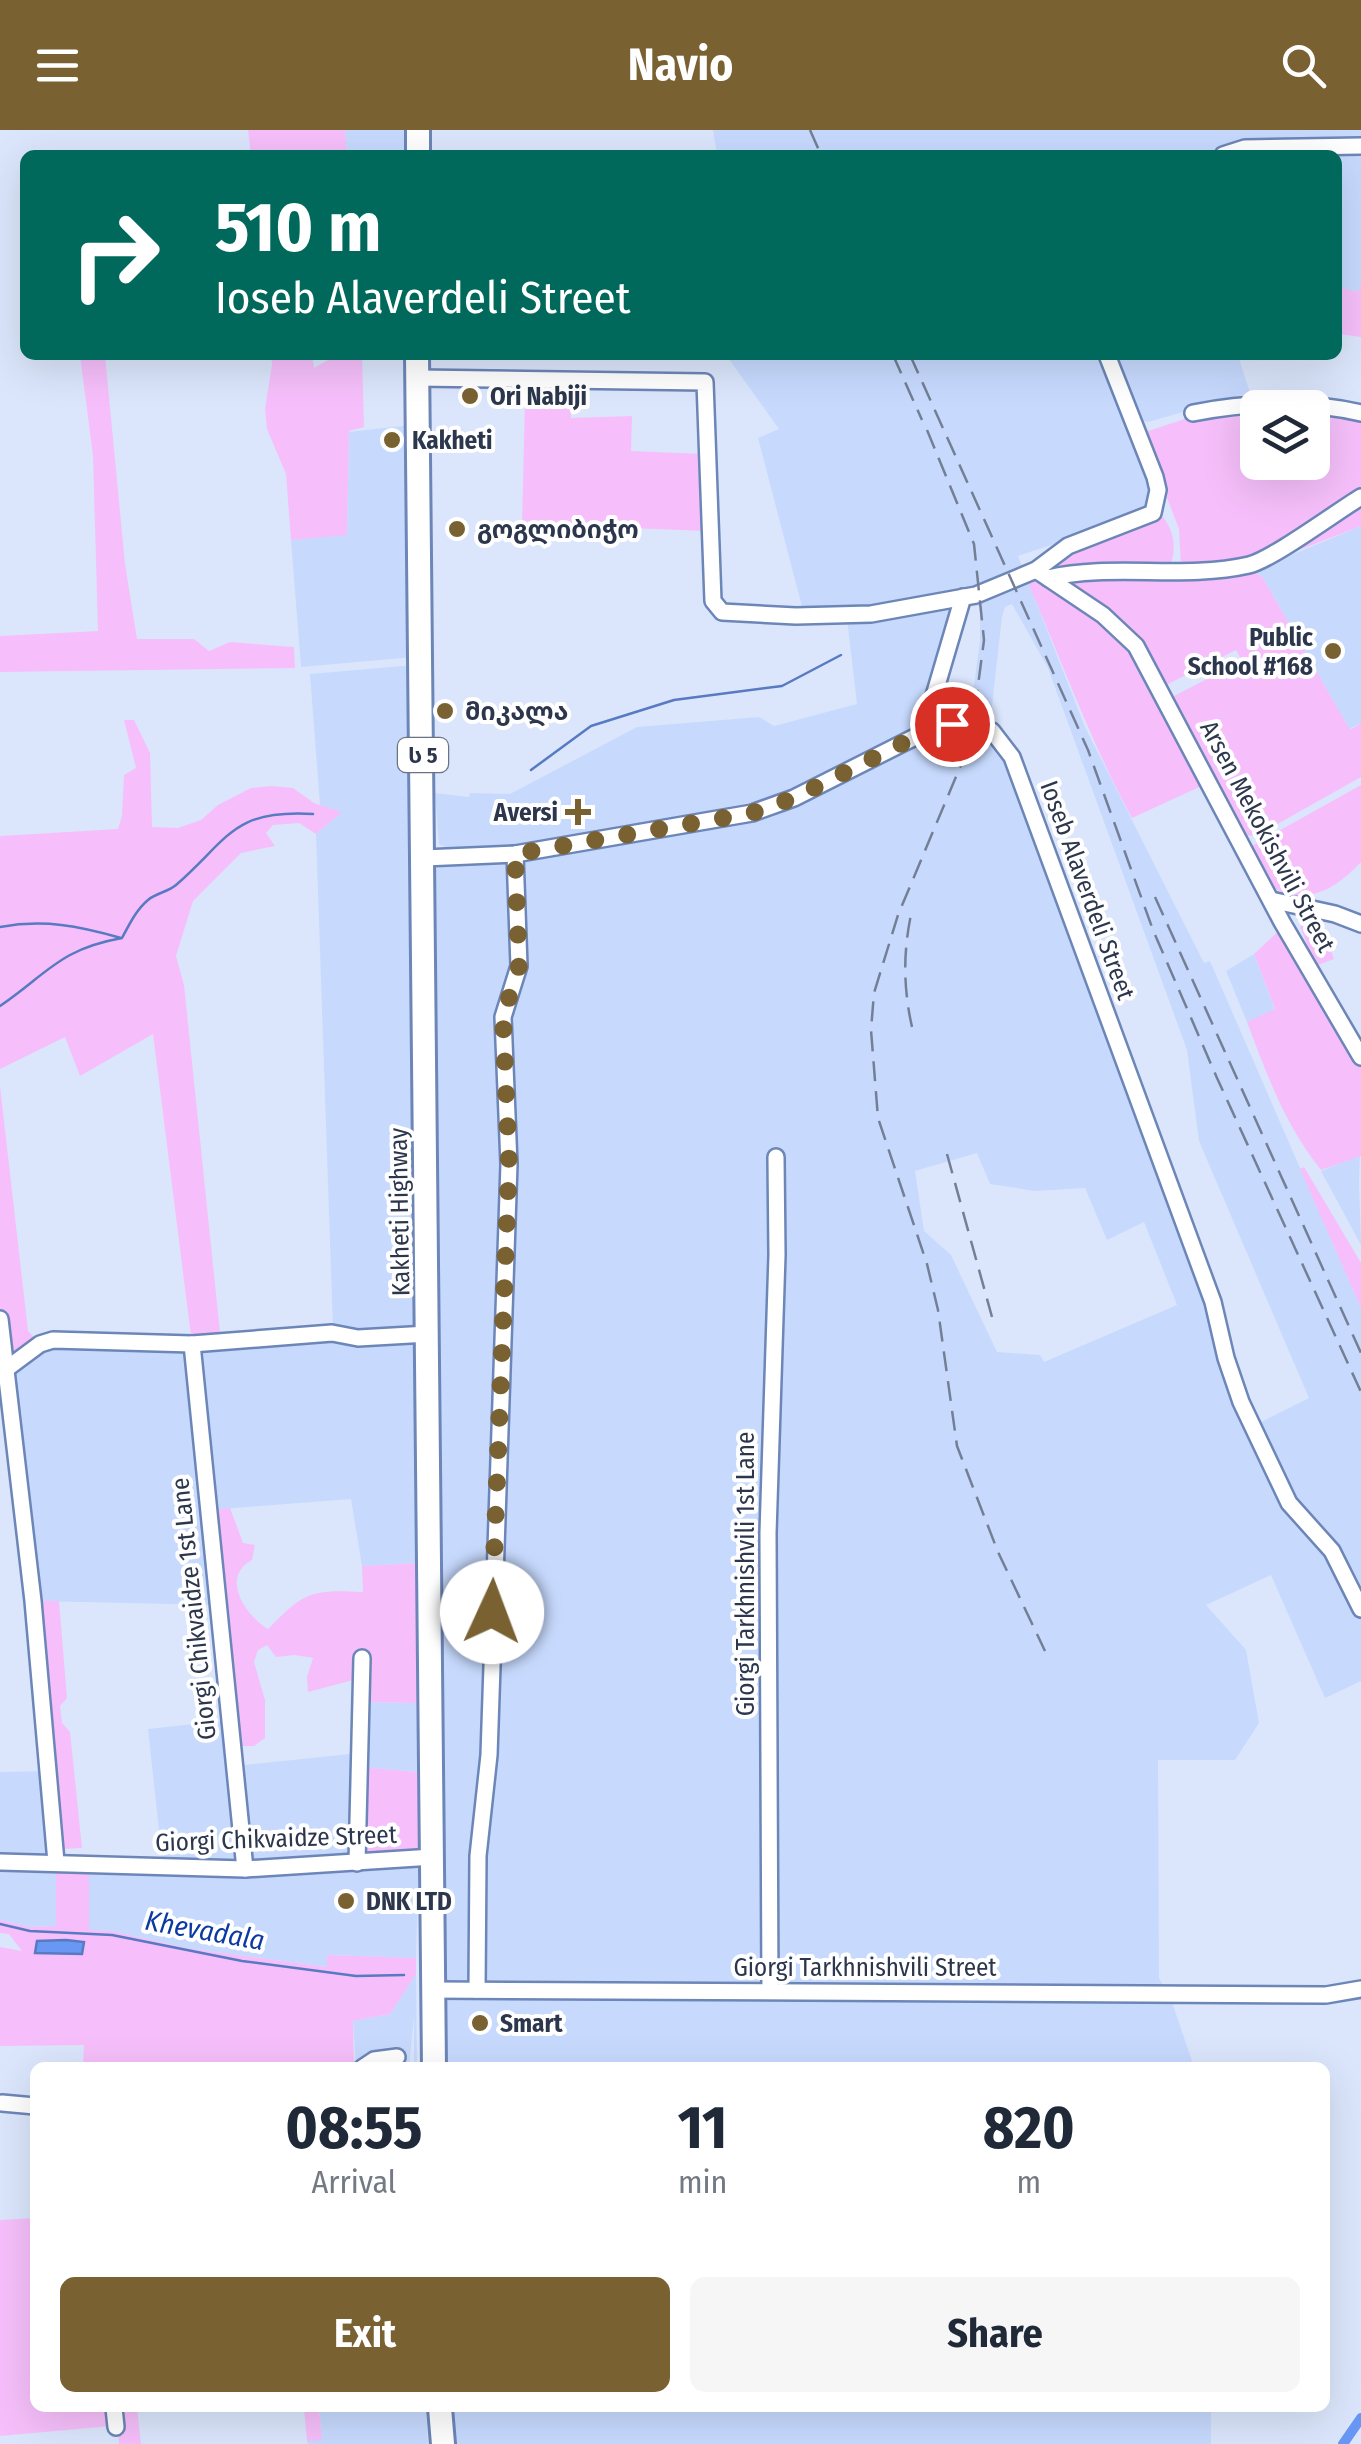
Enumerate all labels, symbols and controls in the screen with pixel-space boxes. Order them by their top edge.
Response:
icon: menu [30,38,85,93]
text: Navio [628,38,733,92]
icon: search [1276,38,1331,93]
text: 510 m [215,186,381,270]
icon: right [50,190,180,320]
text: Ioseb Alaverdeli Street [215,271,630,325]
place label: Ori Nabiji [490,382,587,412]
marker: Ori Nabiji [459,385,481,407]
map controls [1240,390,1330,480]
button: layers [1240,390,1330,480]
place label: Kakheti [412,426,493,456]
marker: Kakheti [381,429,403,451]
place label: გოგლიბიჭო [477,515,639,545]
marker: გოგლიბიჭო [446,518,468,540]
place label: Public School #168 [1188,623,1313,682]
marker: Public School #168 [1322,640,1344,662]
pin [910,682,995,767]
place label: მიკალა [465,697,568,727]
icon: arrive [925,697,980,752]
marker: მიკალა [434,700,456,722]
street label: Arsen Mekokishvili Street [1193,716,1341,958]
road number: ს 5 [398,738,448,772]
street label: Ioseb Alaverdeli Street [1033,777,1141,1005]
place label: Aversi [493,798,558,828]
marker: Aversi [567,801,589,823]
street label: Kakheti Highway [384,1128,416,1296]
street label: Giorgi Tarkhnishvili 1st Lane [731,1432,761,1716]
street label: Giorgi Chikvaidze 1st Lane [165,1476,223,1741]
position arrow [440,1560,544,1664]
street label: Giorgi Chikvaidze Street [155,1820,398,1858]
place label: DNK LTD [366,1887,452,1917]
marker: DNK LTD [335,1890,357,1912]
water label: Khevadala [143,1904,267,1957]
street label: Giorgi Tarkhnishvili Street [733,1953,997,1983]
place label: Smart [500,2009,564,2039]
marker: Smart [469,2012,491,2034]
text: 08:55 [285,2092,423,2164]
text: 11 [678,2092,728,2164]
text: 820 [983,2092,1075,2164]
text: Arrival [311,2163,396,2201]
text: min [678,2163,727,2201]
text: m [1016,2163,1041,2201]
button: Exit [60,2277,670,2392]
button: Share [690,2277,1300,2392]

